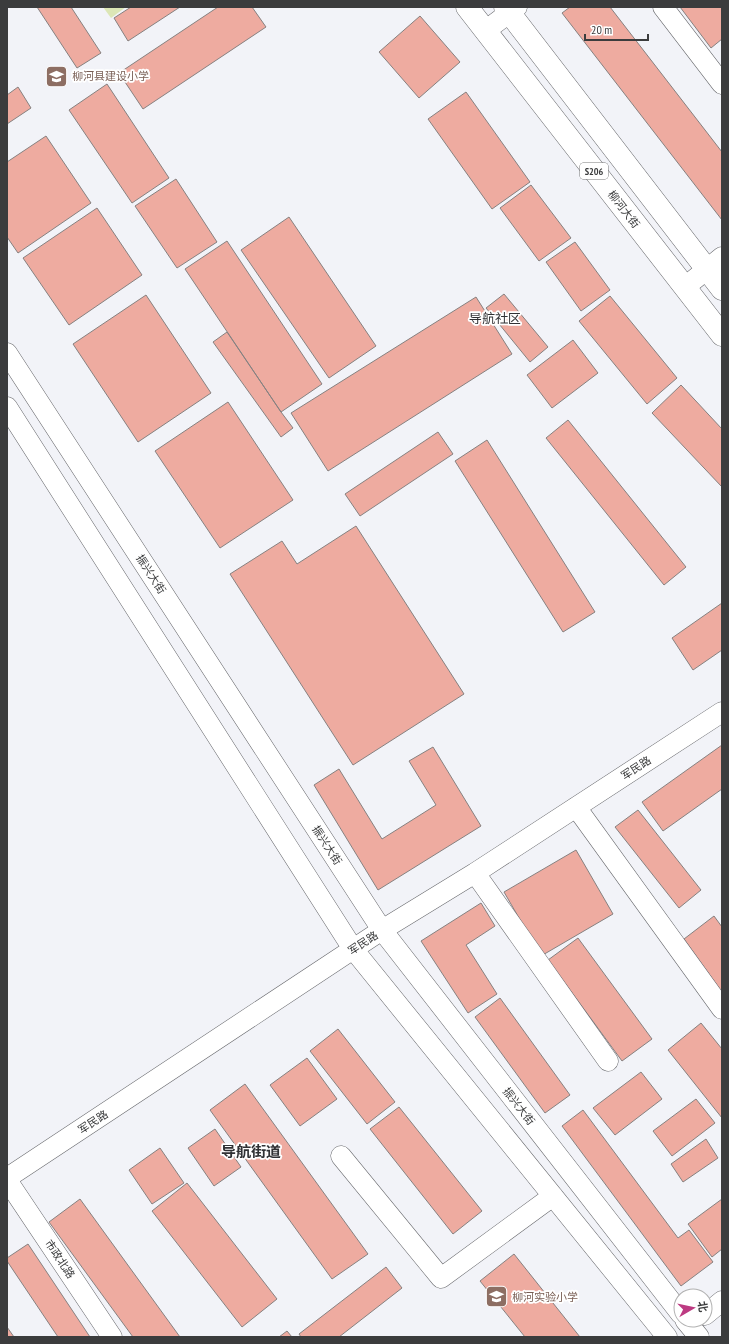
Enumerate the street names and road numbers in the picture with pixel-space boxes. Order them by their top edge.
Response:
road number: S206 [580,163,608,179]
street label: 柳河大街 [605,187,643,231]
street label: 振兴大街 [133,552,169,596]
street label: 军民路 [618,753,654,783]
street label: 振兴大街 [309,823,345,867]
street label: 军民路 [345,928,381,958]
street label: 振兴大街 [500,1084,538,1128]
street label: 军民路 [75,1107,111,1137]
street label: 市政北路 [42,1237,78,1281]

